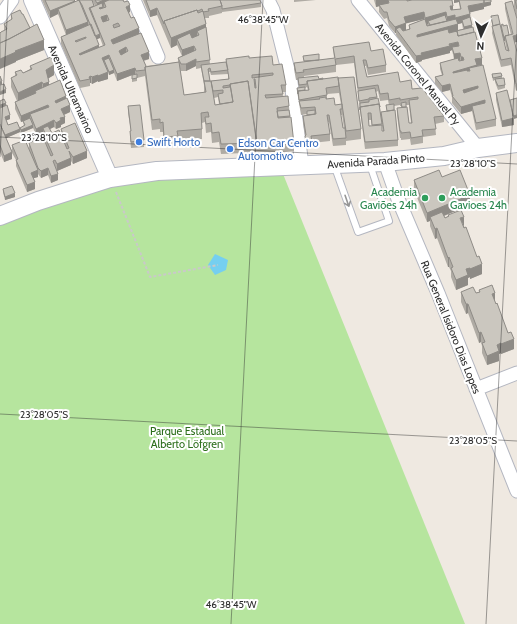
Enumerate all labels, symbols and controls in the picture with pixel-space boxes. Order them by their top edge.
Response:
text: 46°38'45"W [237,13,289,26]
north arrow [461,16,501,56]
street label: Avenida Coronel Manuel Py [373,20,464,128]
text: N [476,39,485,53]
street label: Avenida Ultramarino [45,43,97,135]
text: 23°28'10"S [21,131,67,144]
place label: Swift Horto [147,135,200,149]
place label: Edson Car Centro Automotivo [238,136,319,163]
marker: Swift Horto [134,137,144,147]
marker: Edson Car Centro Automotivo [225,144,235,154]
street label: Avenida Parada Pinto [327,151,425,171]
text: 23°28'10"S [450,157,496,170]
place label: Academia Gaviões 24h [360,185,418,212]
place label: Academia Gavioes 24h [450,185,507,212]
marker: Academia Gaviões 24h [420,193,430,203]
marker: Academia Gavioes 24h [437,193,447,203]
one-way arrow [343,194,351,206]
street label: Rua General Isidoro Dias Lopes [418,258,484,396]
text: 23°28'05"S [20,408,68,421]
park label: Parque Estadual Alberto Löfgren [150,424,224,451]
text: 23°28'05"S [449,434,497,447]
text: 46°38'45"W [205,598,257,611]

